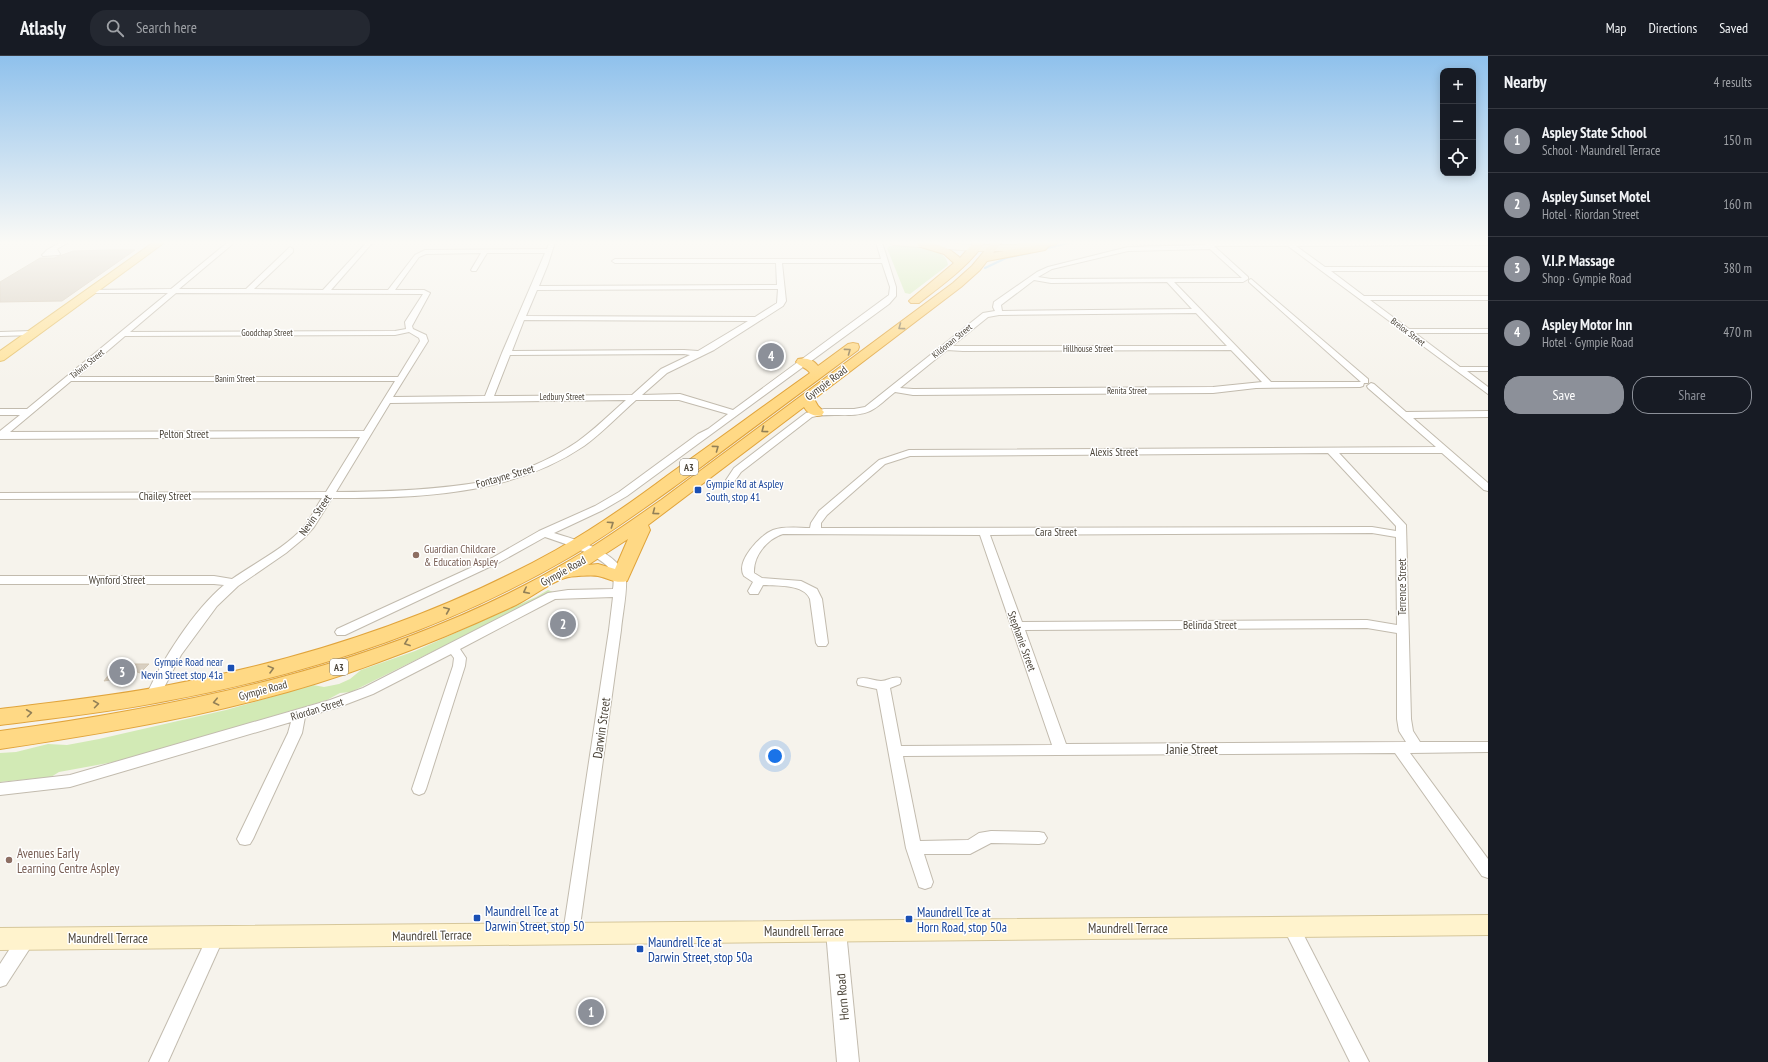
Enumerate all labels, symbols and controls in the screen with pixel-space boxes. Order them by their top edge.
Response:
search box [90,10,370,46]
text: Atlasly [20,16,66,40]
icon: search [104,17,126,39]
text: Search here [136,18,197,37]
text: Map [1606,19,1626,37]
text: Directions [1648,19,1697,37]
text: Saved [1719,19,1748,37]
map controls [1440,68,1476,176]
button: + [1440,68,1476,104]
text: Nearby [1504,71,1547,93]
text: 4 results [1713,74,1752,91]
button: − [1440,104,1476,140]
text: Aspley State School [1542,123,1647,142]
text: 1 [1514,132,1520,149]
text: 150 m [1723,132,1752,149]
button: locate [1440,140,1476,176]
text: School · Maundrell Terrace [1542,142,1660,159]
text: Aspley Sunset Motel [1542,187,1650,206]
text: 2 [1514,196,1520,213]
text: 160 m [1723,196,1752,213]
text: Hotel · Riordan Street [1542,206,1639,223]
text: V.I.P. Massage [1542,251,1615,270]
text: 3 [1514,260,1520,277]
text: 380 m [1723,260,1752,277]
text: Shop · Gympie Road [1542,270,1631,287]
street label: Brelox Street [1389,315,1428,348]
text: Aspley Motor Inn [1542,315,1632,334]
street label: Kildonan Street [929,321,974,360]
one-way arrow [898,322,905,329]
text: 4 [1514,324,1520,341]
text: 470 m [1723,324,1752,341]
street label: Goodchap Street [241,327,293,338]
text: Hotel · Gympie Road [1542,334,1633,351]
pin: 4 [758,341,784,371]
street label: Hillhouse Street [1063,343,1114,354]
street label: Talwin Street [67,346,106,381]
one-way arrow [844,348,851,356]
street label: Gympie Road [802,362,850,403]
street label: Banim Street [215,373,256,384]
button: Save [1504,376,1624,414]
button: Share [1632,376,1752,414]
street label: Renita Street [1107,385,1148,396]
street label: Ledbury Street [540,391,585,402]
one-way arrow [762,425,769,432]
street label: Pelton Street [159,427,209,441]
one-way arrow [712,445,719,452]
street label: Alexis Street [1090,445,1138,459]
road number: A3 [680,459,698,475]
street label: Fontayne Street [474,461,536,491]
place label: Gympie Rd at Aspley South, stop 41 [706,477,784,504]
marker: Gympie Rd at Aspley South, stop 41 [693,485,703,495]
street label: Chailey Street [139,489,191,503]
street label: Nevin Street [296,492,334,538]
one-way arrow [652,507,659,515]
one-way arrow [607,521,614,528]
street label: Cara Street [1035,525,1077,539]
place label: Guardian Childcare & Education Aspley [424,542,499,569]
marker: Guardian Childcare & Education Aspley [411,550,421,560]
street label: Gympie Road [538,553,588,589]
street label: Terrence Street [1395,558,1409,616]
street label: Wynford Street [89,573,145,587]
one-way arrow [523,586,531,594]
one-way arrow [444,606,451,614]
pin: 2 [550,609,576,639]
street label: Stephanie Street [1005,609,1039,673]
street label: Belinda Street [1183,618,1237,632]
one-way arrow [404,638,411,647]
place label: Gympie Road near Nevin Street stop 41a [141,655,223,682]
pin: 3 [109,657,135,687]
road number: A3 [330,659,348,675]
marker: Gympie Road near Nevin Street stop 41a [226,663,236,673]
one-way arrow [267,665,274,674]
street label: Gympie Road [237,677,289,703]
street label: Riordan Street [289,694,345,724]
street label: Darwin Street [589,696,614,760]
one-way arrow [213,697,219,705]
one-way arrow [93,700,99,709]
one-way arrow [26,709,32,718]
street label: Janie Street [1165,741,1218,758]
your location [765,746,785,766]
place label: Avenues Early Learning Centre Aspley [17,845,120,877]
marker: Avenues Early Learning Centre Aspley [4,855,14,865]
place label: Maundrell Tce at Darwin Street, stop 50 [485,903,585,935]
place label: Maundrell Tce at Horn Road, stop 50a [917,904,1007,936]
marker: Maundrell Tce at Darwin Street, stop 50 [472,913,482,923]
marker: Maundrell Tce at Horn Road, stop 50a [904,914,914,924]
street label: Maundrell Terrace [1088,920,1168,937]
street label: Maundrell Terrace [764,923,844,940]
street label: Maundrell Terrace [392,926,472,945]
street label: Maundrell Terrace [68,930,148,947]
place label: Maundrell Tce at Darwin Street, stop 50a [648,934,753,966]
marker: Maundrell Tce at Darwin Street, stop 50a [635,944,645,954]
street label: Horn Road [832,973,853,1021]
pin: 1 [578,997,604,1027]

